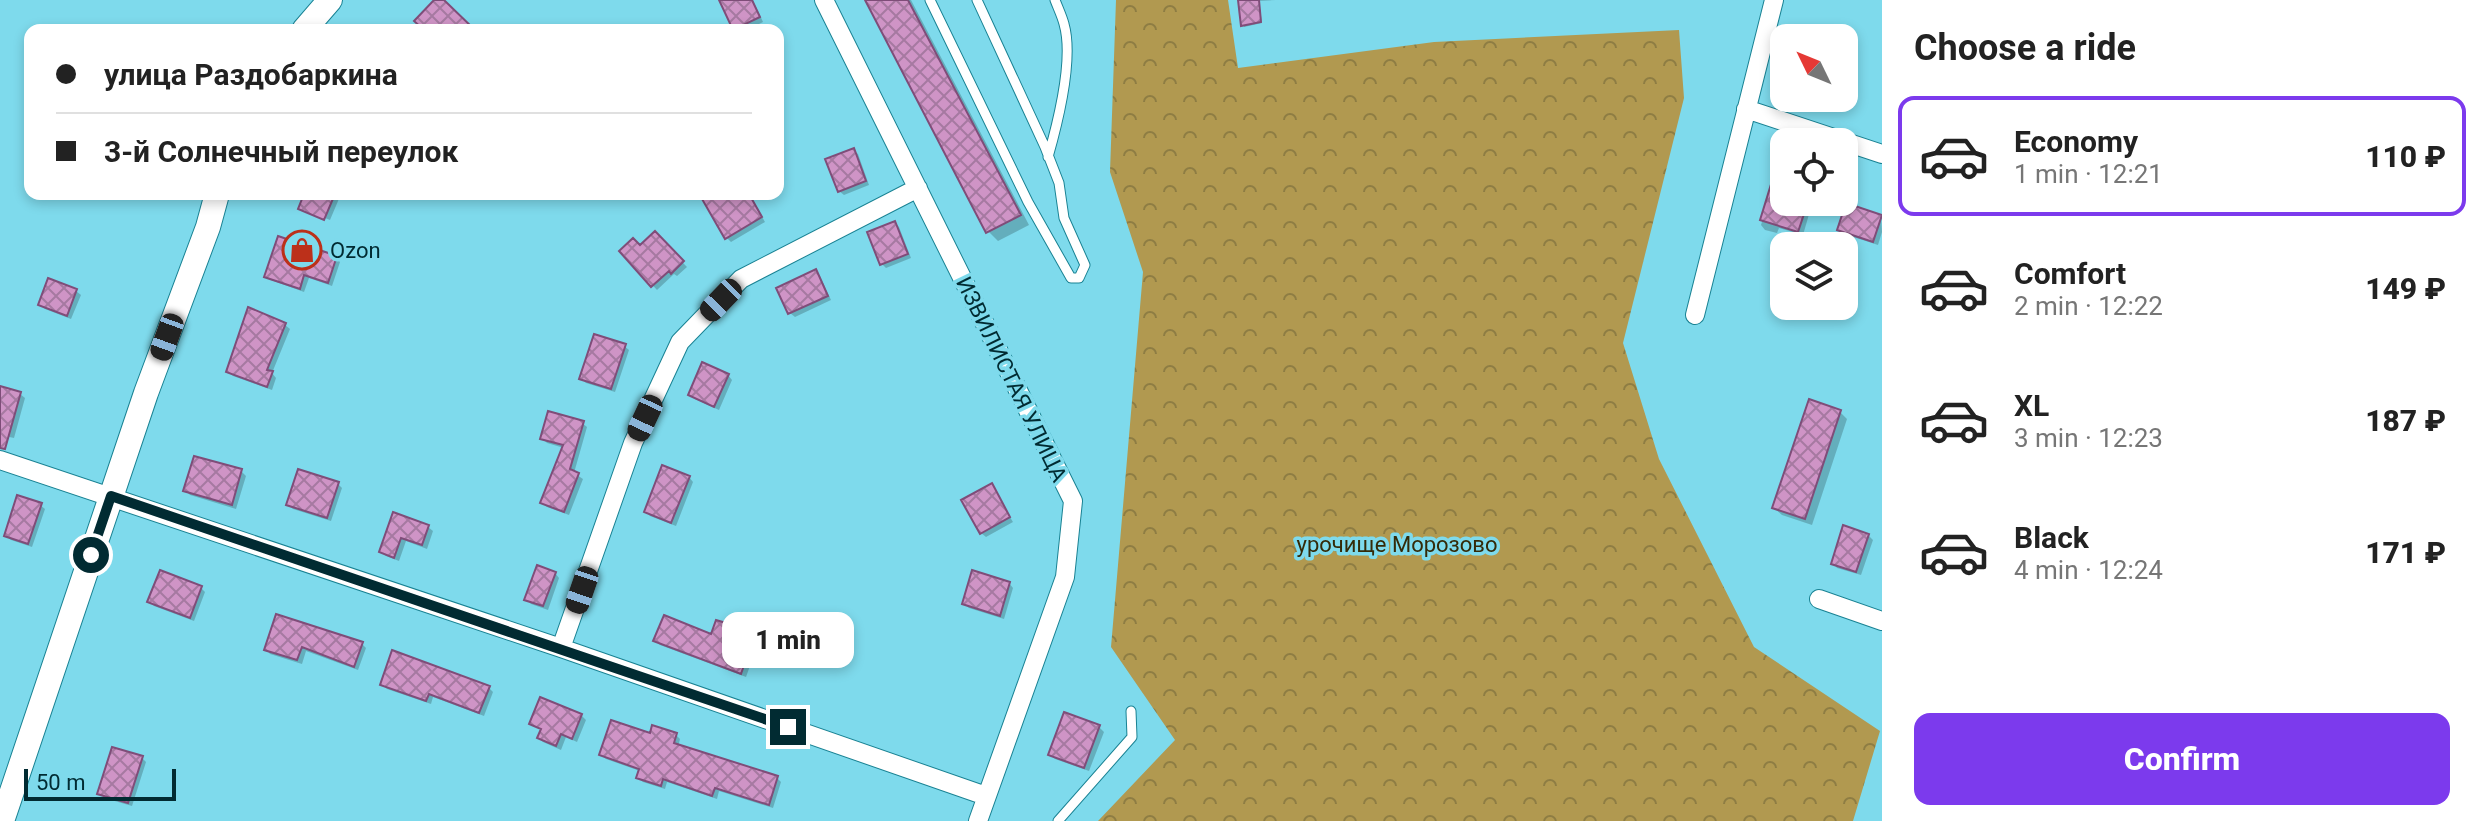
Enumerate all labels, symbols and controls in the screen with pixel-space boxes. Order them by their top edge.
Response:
north arrow [1770,24,1858,112]
map controls [1770,24,1858,320]
text: Choose a ride [1914,27,2136,69]
text: улица Раздобаркина [104,57,398,92]
icon: car [1918,120,1990,192]
text: Economy [2014,124,2138,159]
button: locate [1770,128,1858,216]
text: 3-й Солнечный переулок [104,134,458,169]
text: 110 ₽ [2365,139,2446,174]
text: 1 min · 12:21 [2014,159,2163,189]
shop icon: Ozon [281,229,323,271]
button: layers [1770,232,1858,320]
place label: Ozon [330,238,381,263]
icon: car [1918,252,1990,324]
text: Comfort [2014,256,2126,291]
text: 149 ₽ [2365,271,2446,306]
street label: ИЗВИЛИСТАЯ УЛИЦА [951,273,1072,486]
car [696,274,746,326]
text: 2 min · 12:22 [2014,291,2163,321]
car [148,310,186,364]
icon: car [1918,384,1990,456]
text: XL [2014,388,2049,423]
car [624,391,666,445]
text: 187 ₽ [2365,403,2446,438]
text: 3 min · 12:23 [2014,423,2163,453]
icon: car [1918,516,1990,588]
text: Black [2014,520,2089,555]
park label: урочище Морозово [1297,532,1497,557]
text: 171 ₽ [2365,535,2446,570]
route start [73,537,109,573]
text: 4 min · 12:24 [2014,555,2163,585]
car [563,563,601,617]
callout: 1 min [722,611,854,667]
text: 1 min [755,625,821,655]
route end [770,709,806,745]
button: Confirm [1914,713,2450,805]
scale bar [24,765,176,801]
text: 50 m [36,770,85,795]

